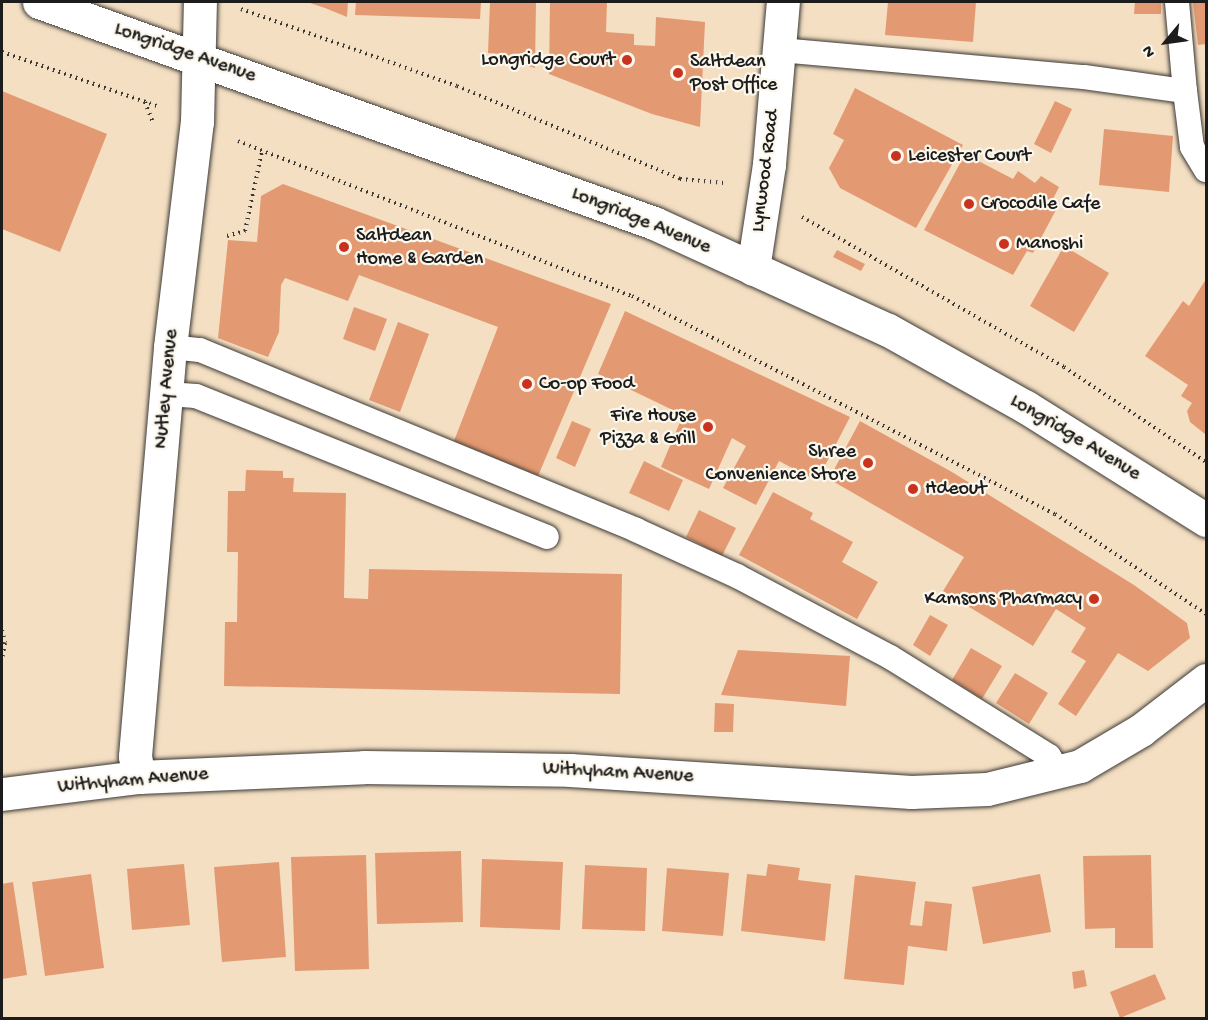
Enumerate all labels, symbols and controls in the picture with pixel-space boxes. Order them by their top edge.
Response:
north arrow [1136,12,1196,72]
street label: Longridge Avenue [111,18,259,88]
text: N [1139,42,1161,60]
place label: Longridge Court [481,48,615,72]
place label: Saltdean Post Office [690,50,777,97]
marker: Longridge Court [620,53,634,67]
marker: Saltdean Post Office [671,66,685,80]
street label: Lynwood Road [747,108,785,234]
place label: Leicester Court [908,144,1031,168]
marker: Leicester Court [889,149,903,163]
street label: Longridge Avenue [568,182,714,260]
place label: Crocodile Cafe [981,192,1100,216]
marker: Crocodile Cafe [962,197,976,211]
place label: Saltdean Home & Garden [356,224,483,271]
place label: Manoshi [1016,232,1083,256]
marker: Manoshi [997,237,1011,251]
marker: Saltdean Home & Garden [337,240,351,254]
street label: Nutley Avenue [150,328,184,450]
place label: Co-op Food [539,372,634,396]
marker: Co-op Food [520,377,534,391]
street label: Longridge Avenue [1005,390,1145,486]
place label: Fire House Pizza & Grill [600,404,696,451]
marker: Fire House Pizza & Grill [701,420,715,434]
place label: Shree Convenience Store [705,440,856,487]
marker: Shree Convenience Store [861,456,875,470]
place label: Hdeout [925,477,986,501]
marker: Hdeout [906,482,920,496]
place label: Kamsons Pharmacy [924,587,1082,611]
marker: Kamsons Pharmacy [1087,592,1101,606]
street label: Withyham Avenue [542,757,694,789]
street label: Withyham Avenue [57,762,209,800]

